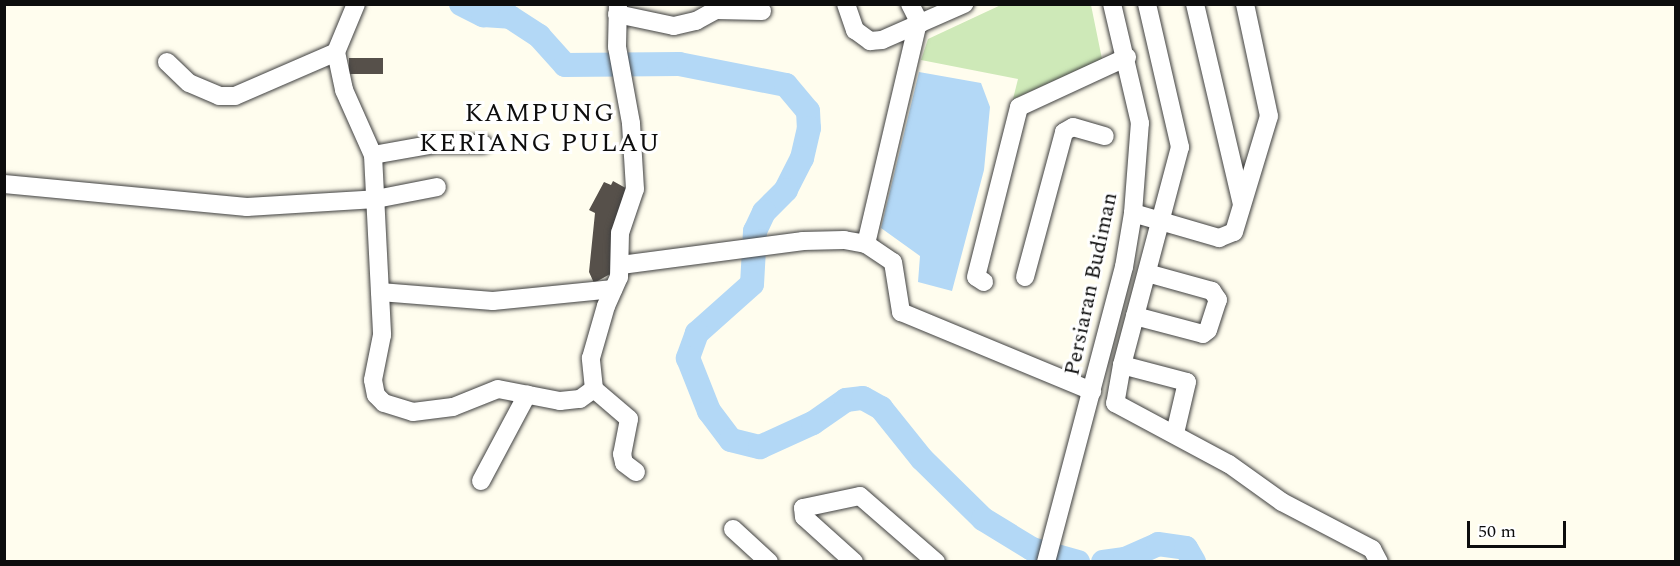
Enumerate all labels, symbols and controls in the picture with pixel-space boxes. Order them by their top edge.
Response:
district label: KAMPUNG KERIANG PULAU [419,98,661,160]
street label: Persiaran Budiman [1059,190,1123,378]
scale bar [1470,509,1569,547]
text: 50 m [1478,518,1516,545]

